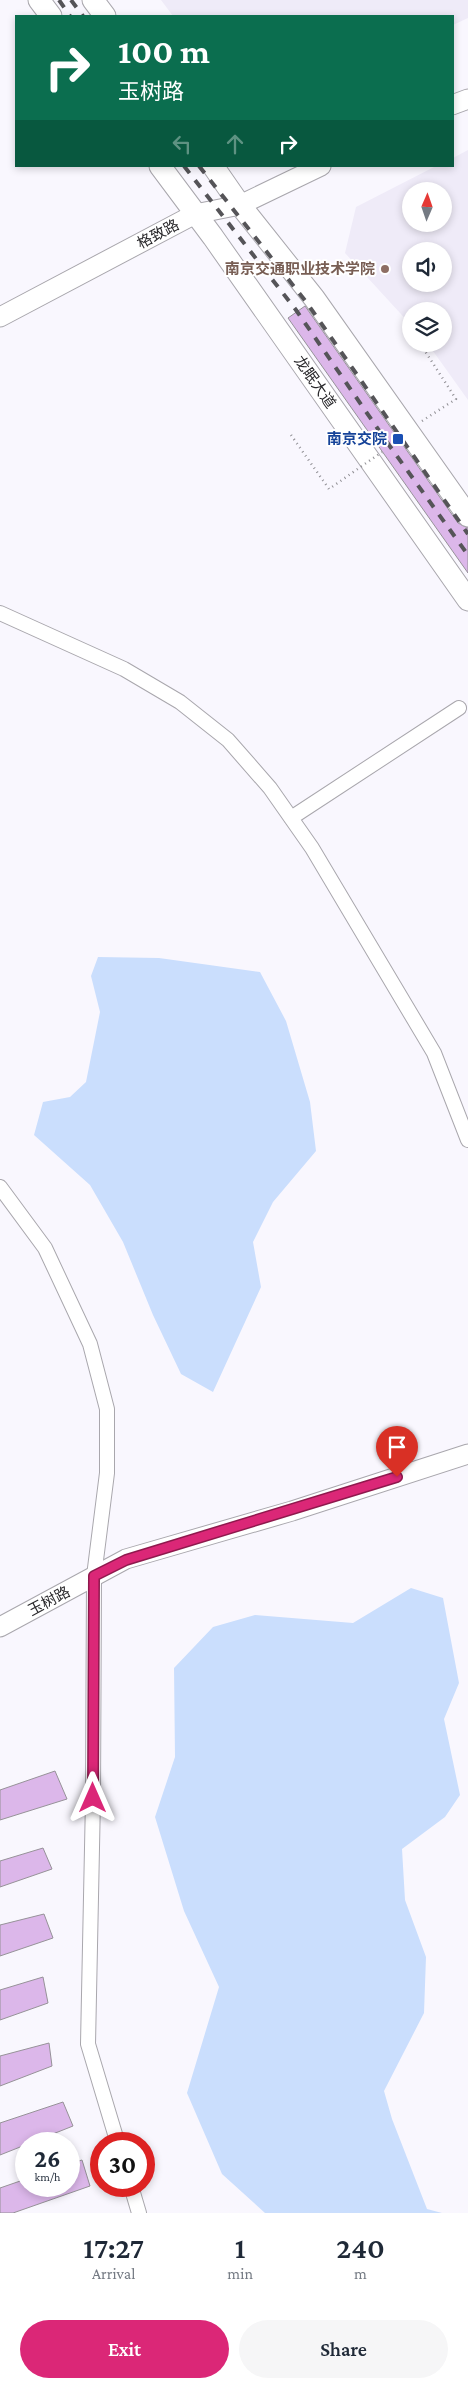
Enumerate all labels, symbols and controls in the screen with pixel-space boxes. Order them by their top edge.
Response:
text: 100 m [118,32,210,71]
icon: right [35,35,100,100]
text: 玉树路 [118,79,184,104]
icon: left [168,130,196,158]
icon: ahead [221,130,249,158]
icon: right [274,130,302,158]
north arrow [402,182,452,232]
map controls [402,182,452,352]
street label: 格致路 [134,216,182,252]
button: sound [402,242,452,292]
place label: 南京交通职业技术学院 [225,260,375,277]
marker: 南京交通职业技术学院 [379,263,391,275]
button: layers [402,302,452,352]
street label: 龙眠大道 [291,352,340,411]
place label: 南京交院 [327,431,387,447]
marker: 南京交院 [391,432,405,446]
pin [376,1426,418,1477]
icon: arrive [383,1433,411,1461]
street label: 玉树路 [25,1582,73,1619]
position arrow [66,1771,118,1823]
speed limit sign: 30 [90,2132,155,2197]
text: 26 [34,2145,61,2172]
text: km/h [35,2170,60,2184]
text: 17:27 [83,2231,144,2264]
text: 1 [235,2231,246,2264]
text: 240 [336,2231,385,2264]
text: Arrival [92,2265,135,2282]
text: min [227,2265,253,2282]
text: m [354,2265,367,2282]
button: Exit [20,2320,229,2378]
button: Share [239,2320,448,2378]

